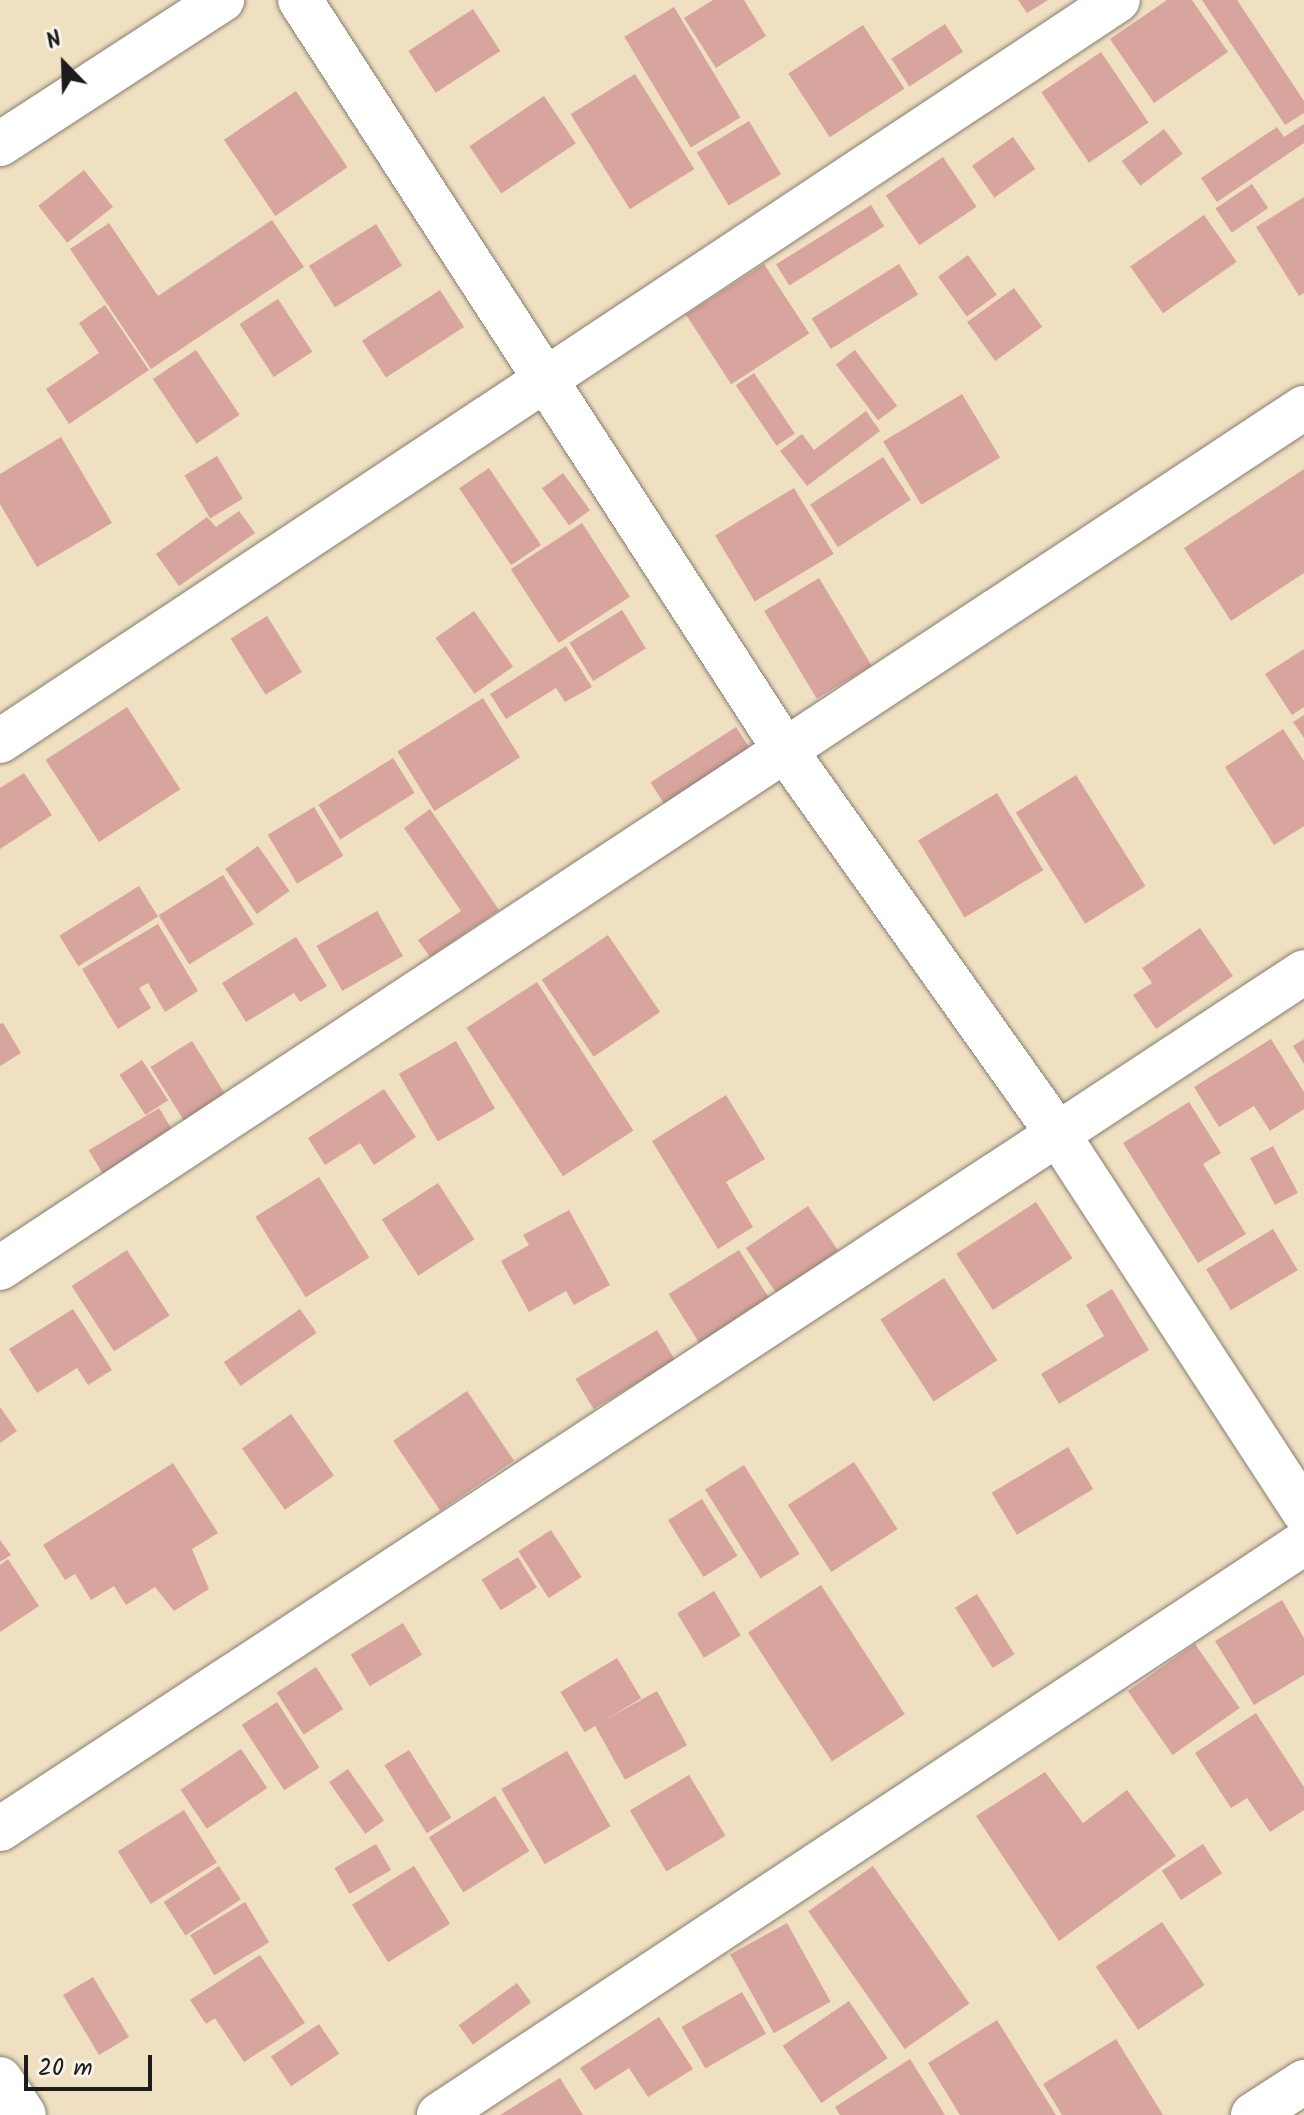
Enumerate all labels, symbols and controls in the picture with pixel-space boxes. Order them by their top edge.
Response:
text: N [41,23,68,60]
north arrow [24,24,104,104]
scale bar [28,2039,156,2089]
text: 20 m [38,2049,93,2088]

